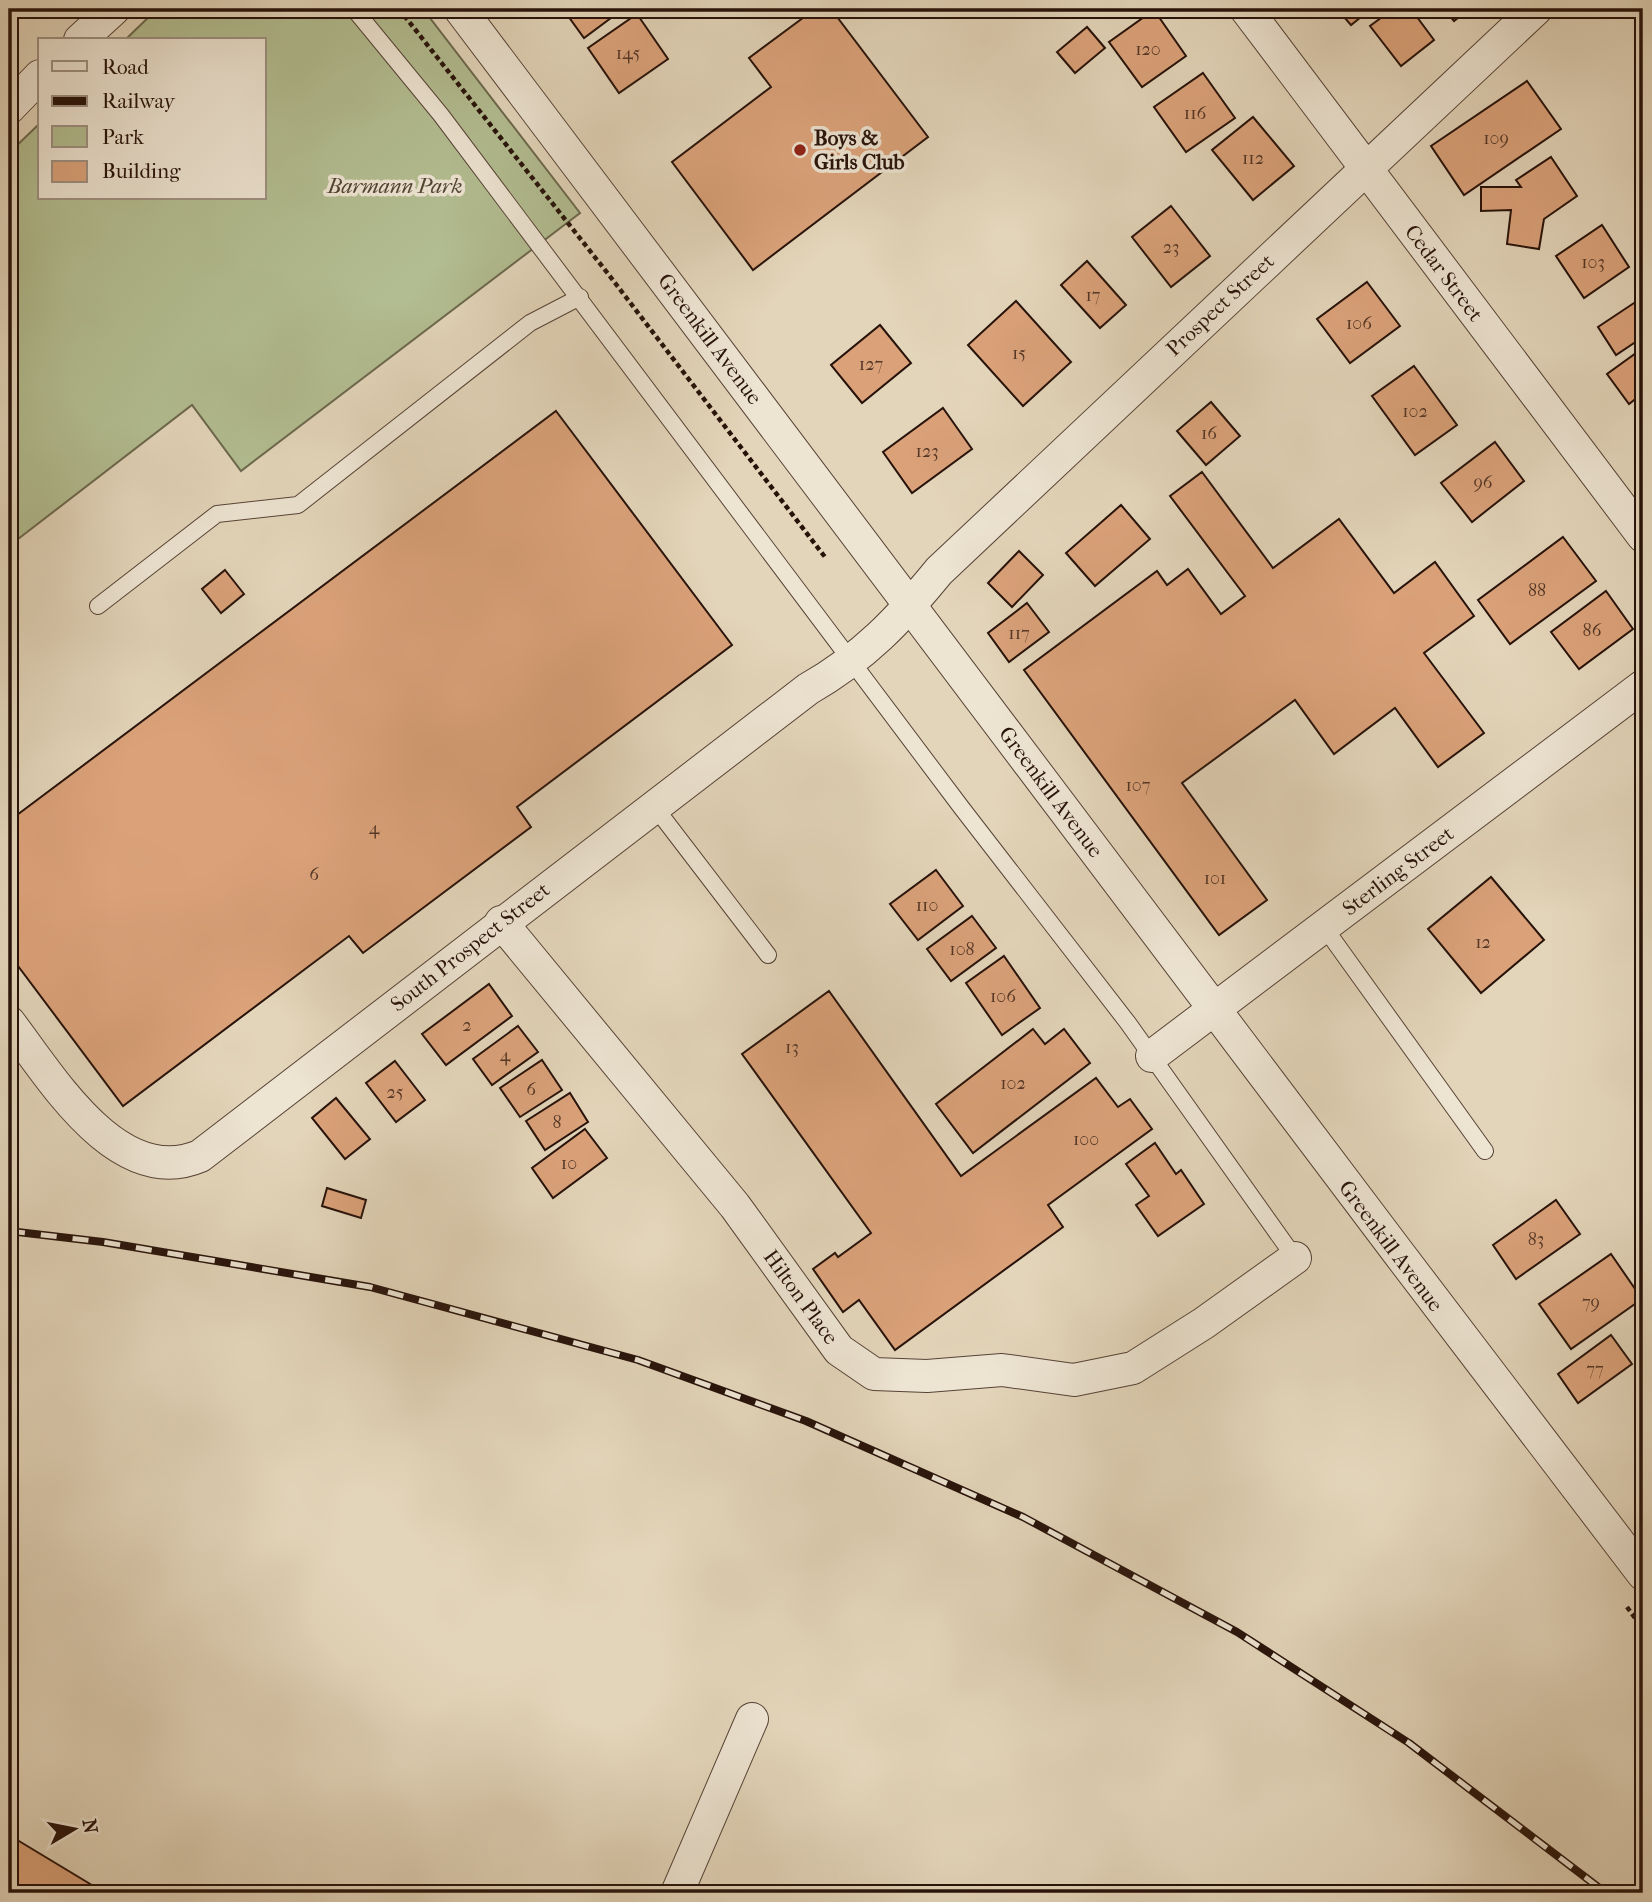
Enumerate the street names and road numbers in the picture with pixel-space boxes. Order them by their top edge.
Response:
street label: Cedar Street [1400,220,1488,326]
street label: Prospect Street [1161,249,1279,361]
street label: Greenkill Avenue [653,269,767,409]
street label: Greenkill Avenue [994,722,1108,862]
street label: Sterling Street [1338,821,1459,921]
street label: South Prospect Street [386,877,555,1017]
street label: Greenkill Avenue [1334,1176,1448,1316]
street label: Hilton Place [759,1245,843,1349]

